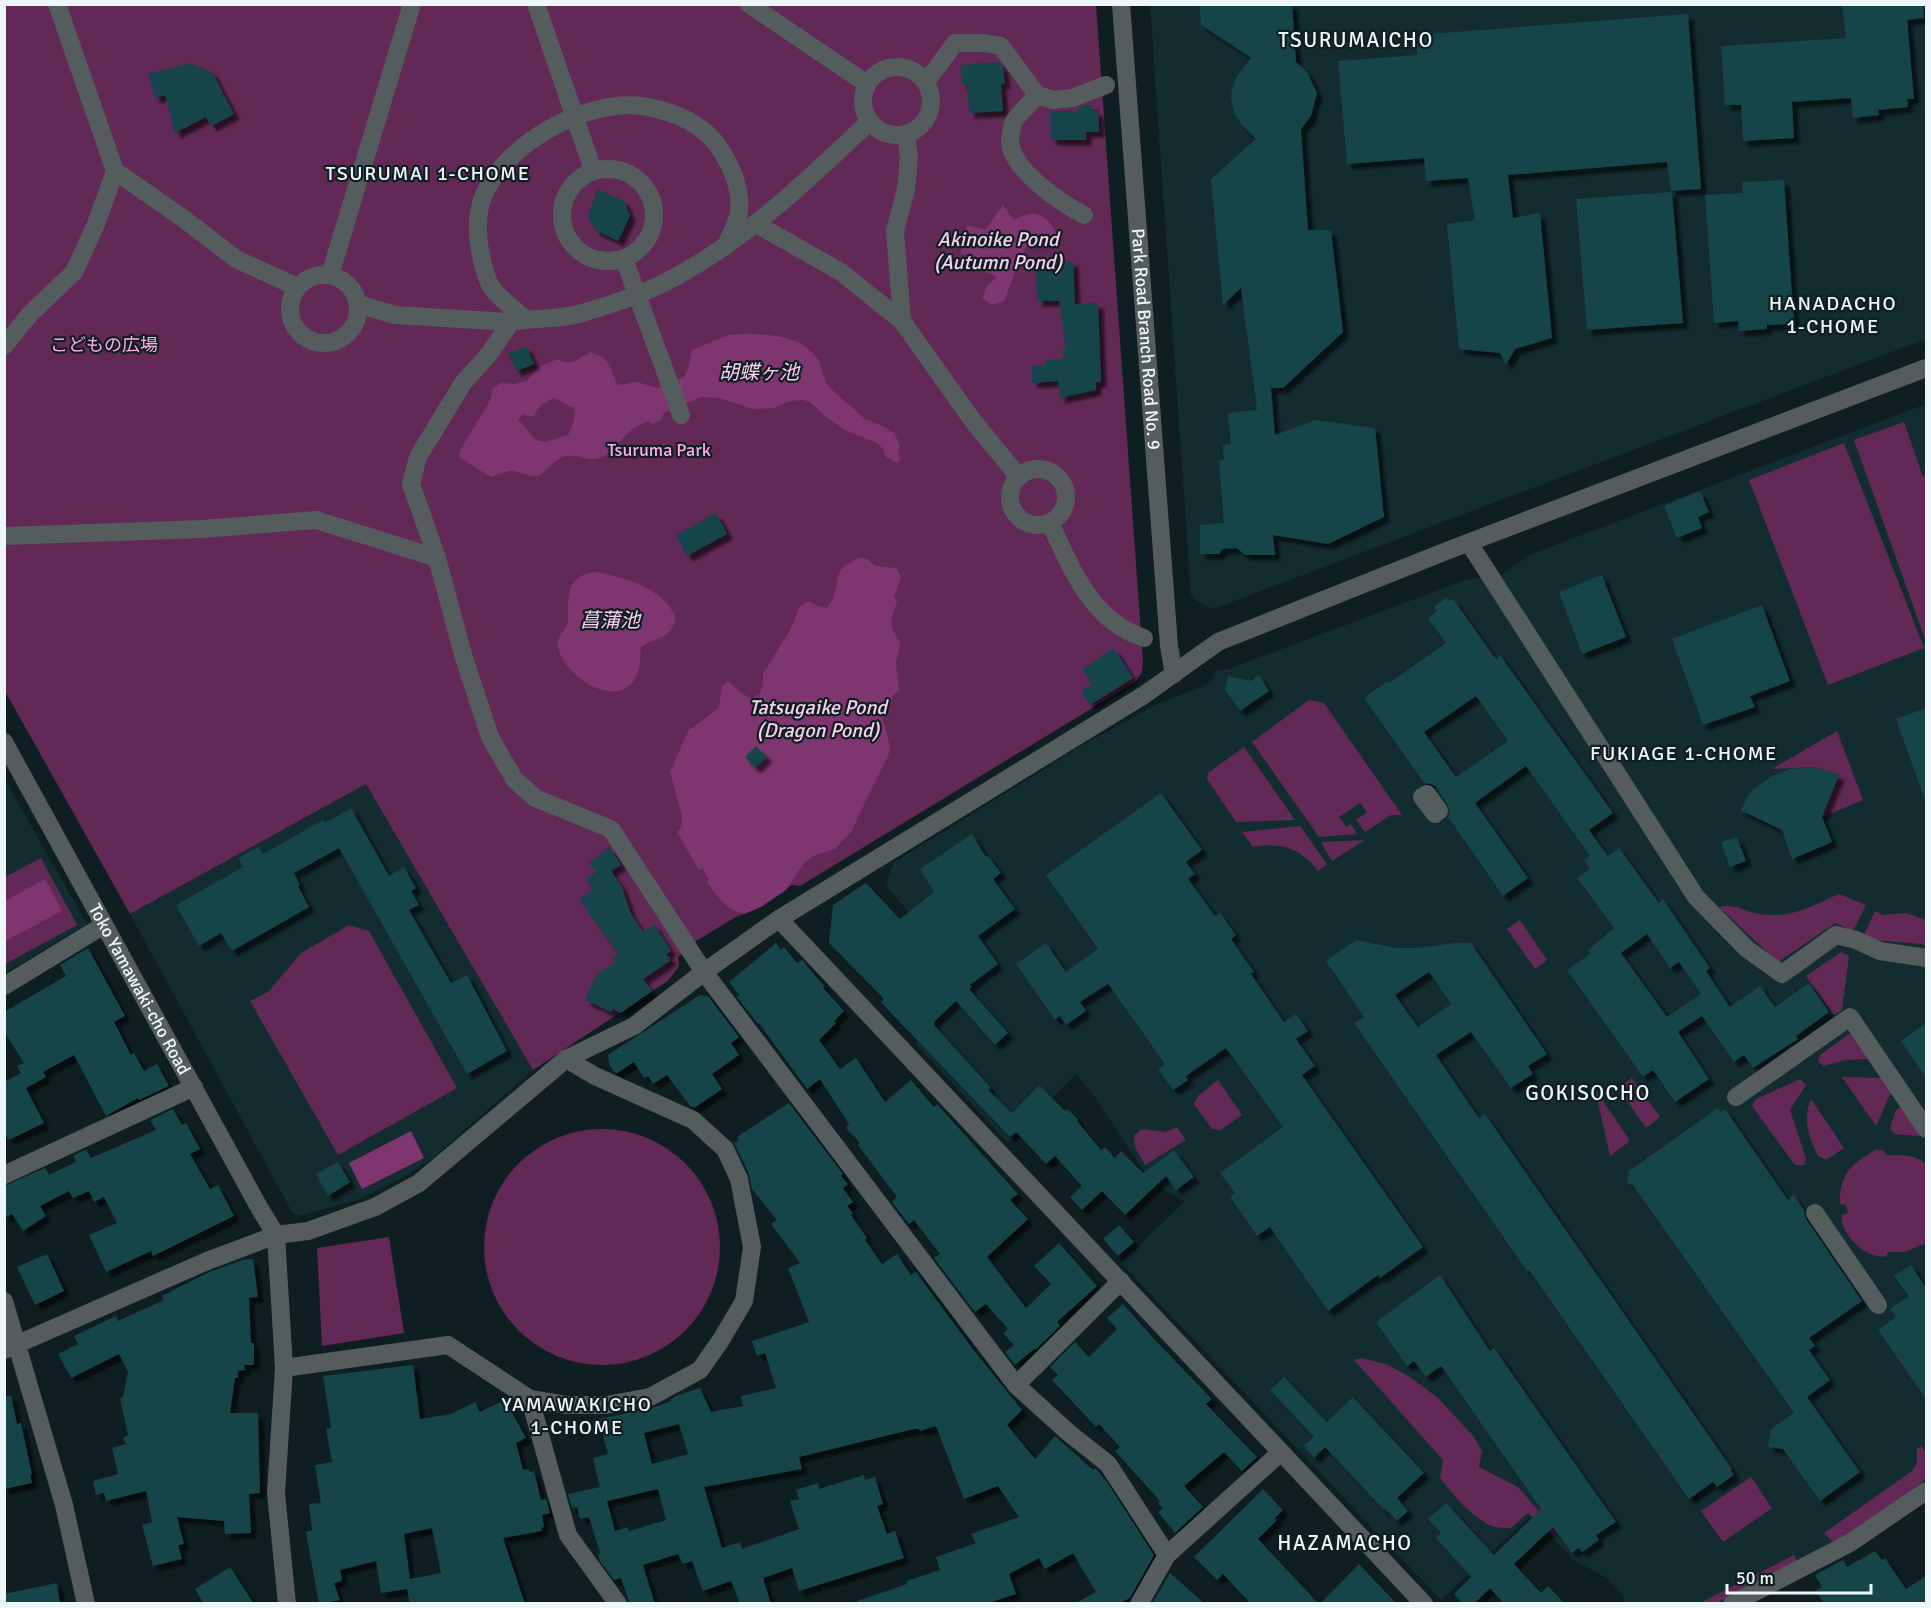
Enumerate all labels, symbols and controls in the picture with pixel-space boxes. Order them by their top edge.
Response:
district label: TSURUMAICHO [1278,27,1434,53]
district label: TSURUMAI 1-CHOME [325,161,531,186]
water label: Akinoike Pond (Autumn Pond) [934,227,1063,275]
street label: Park Road Branch Road No. 9 [1127,228,1165,451]
district label: HANADACHO 1-CHOME [1769,291,1897,339]
park label: こどもの広場 [50,334,158,356]
water label: 胡蝶ヶ池 [719,360,801,385]
park label: Tsuruma Park [607,439,711,461]
water label: 菖蒲池 [580,608,642,633]
water label: Tatsugaike Pond (Dragon Pond) [749,695,889,743]
district label: FUKIAGE 1-CHOME [1590,741,1778,766]
street label: Toko Yamawaki-cho Road [84,900,195,1079]
district label: GOKISOCHO [1525,1080,1651,1106]
district label: YAMAWAKICHO 1-CHOME [502,1392,652,1440]
district label: HAZAMACHO [1277,1530,1413,1556]
scale bar [1727,1557,1871,1595]
text: 50 m [1736,1567,1774,1589]

